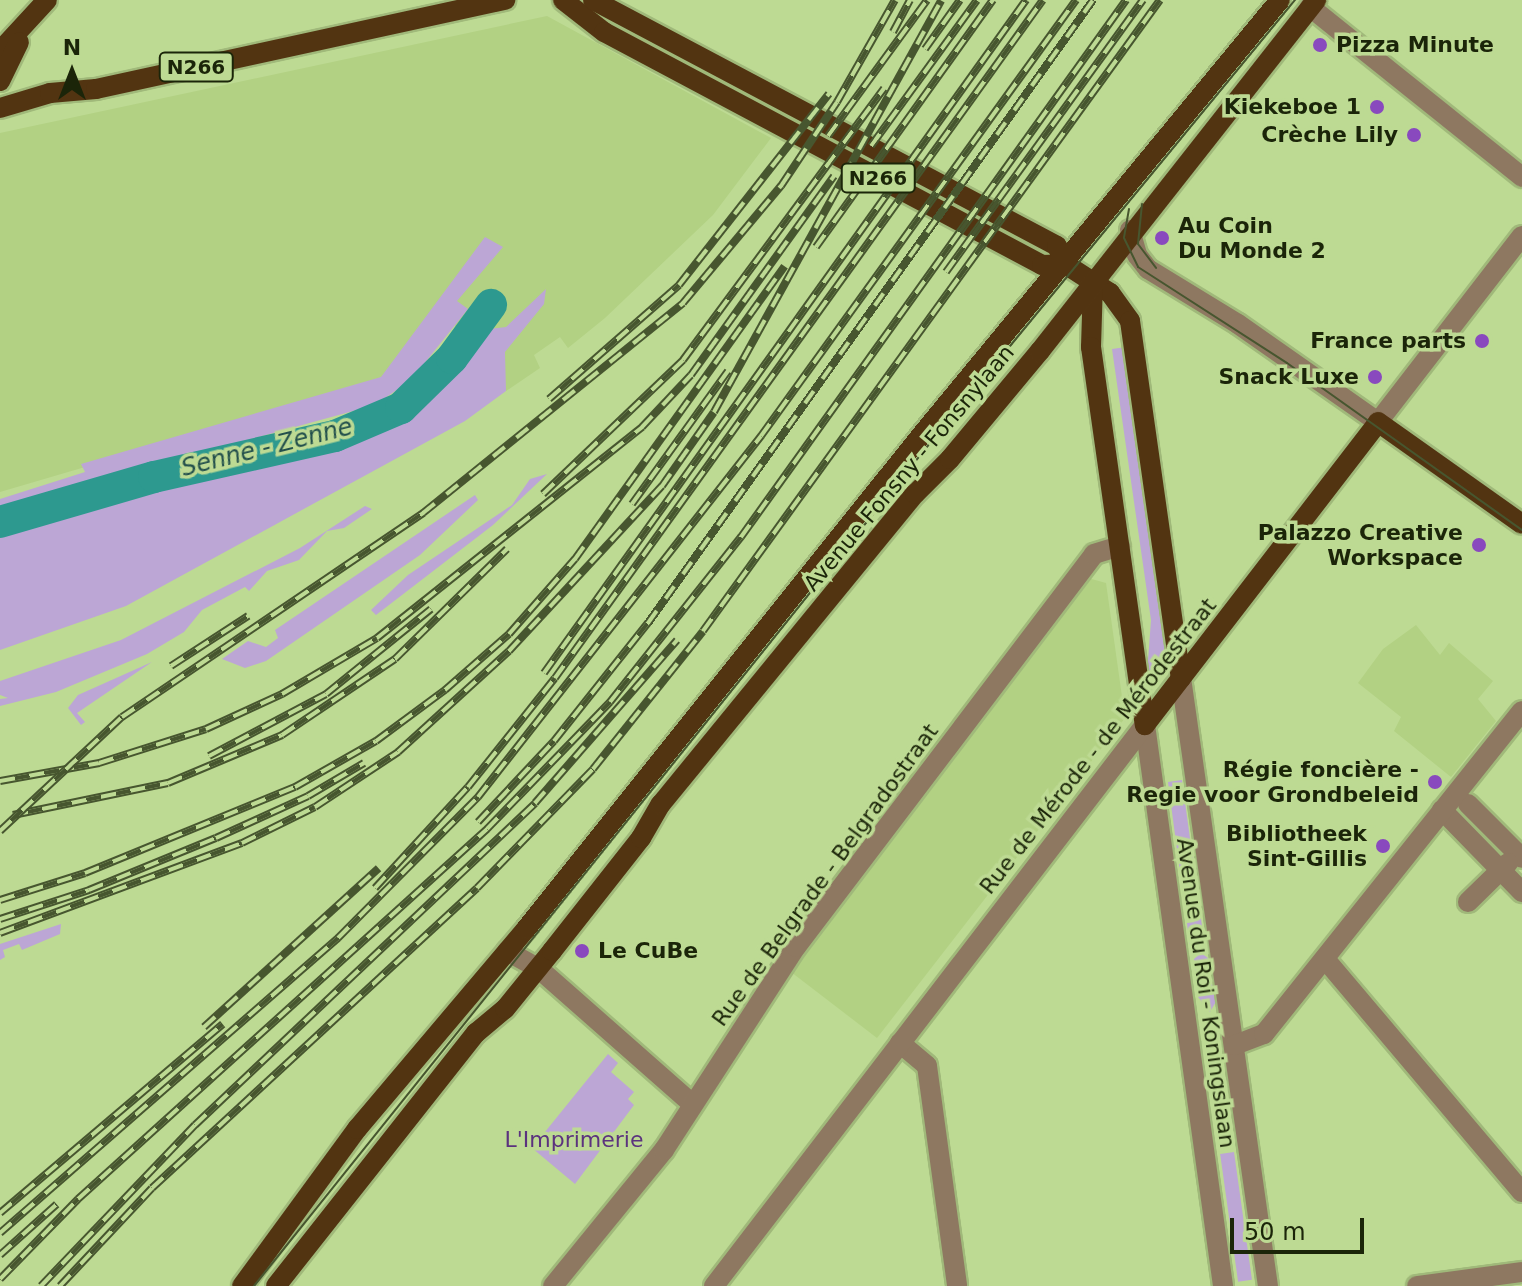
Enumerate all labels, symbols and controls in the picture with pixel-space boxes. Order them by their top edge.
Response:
north arrow [32,32,112,112]
place label: Pizza Minute [1336,32,1494,58]
text: N [63,35,81,60]
marker: Pizza Minute [1311,36,1329,54]
road number: N266 [158,51,234,83]
place label: Kiekeboe 1 [1224,94,1361,120]
marker: Kiekeboe 1 [1368,98,1386,116]
place label: Crèche Lily [1261,122,1398,148]
marker: Crèche Lily [1405,126,1423,144]
road number: N266 [840,162,916,194]
place label: Au Coin Du Monde 2 [1178,212,1326,264]
marker: Au Coin Du Monde 2 [1153,229,1171,247]
place label: France parts [1310,328,1466,354]
marker: France parts [1473,332,1491,350]
street label: Avenue Fonsny - Fonsnylaan [798,340,1020,596]
place label: Snack Luxe [1219,364,1359,390]
marker: Snack Luxe [1366,368,1384,386]
water label: Senne - Zenne [178,413,356,483]
place label: Palazzo Creative Workspace [1258,519,1463,570]
marker: Palazzo Creative Workspace [1470,536,1488,554]
street label: Rue de Mérode - de Mérodestraat [974,593,1222,899]
street label: Rue de Belgrade - Belgradostraat [706,719,944,1031]
place label: Régie foncière - Regie voor Grondbeleid [1126,756,1419,808]
marker: Régie foncière - Regie voor Grondbeleid [1426,773,1444,791]
place label: Bibliotheek Sint-Gillis [1226,820,1367,872]
street label: Avenue du Roi - Koningslaan [1171,836,1241,1150]
marker: Bibliotheek Sint-Gillis [1374,837,1392,855]
place label: Le CuBe [598,938,698,964]
marker: Le CuBe [573,942,591,960]
park label: L'Imprimerie [504,1127,644,1153]
scale bar [1234,1202,1368,1252]
text: 50 m [1244,1218,1306,1246]

